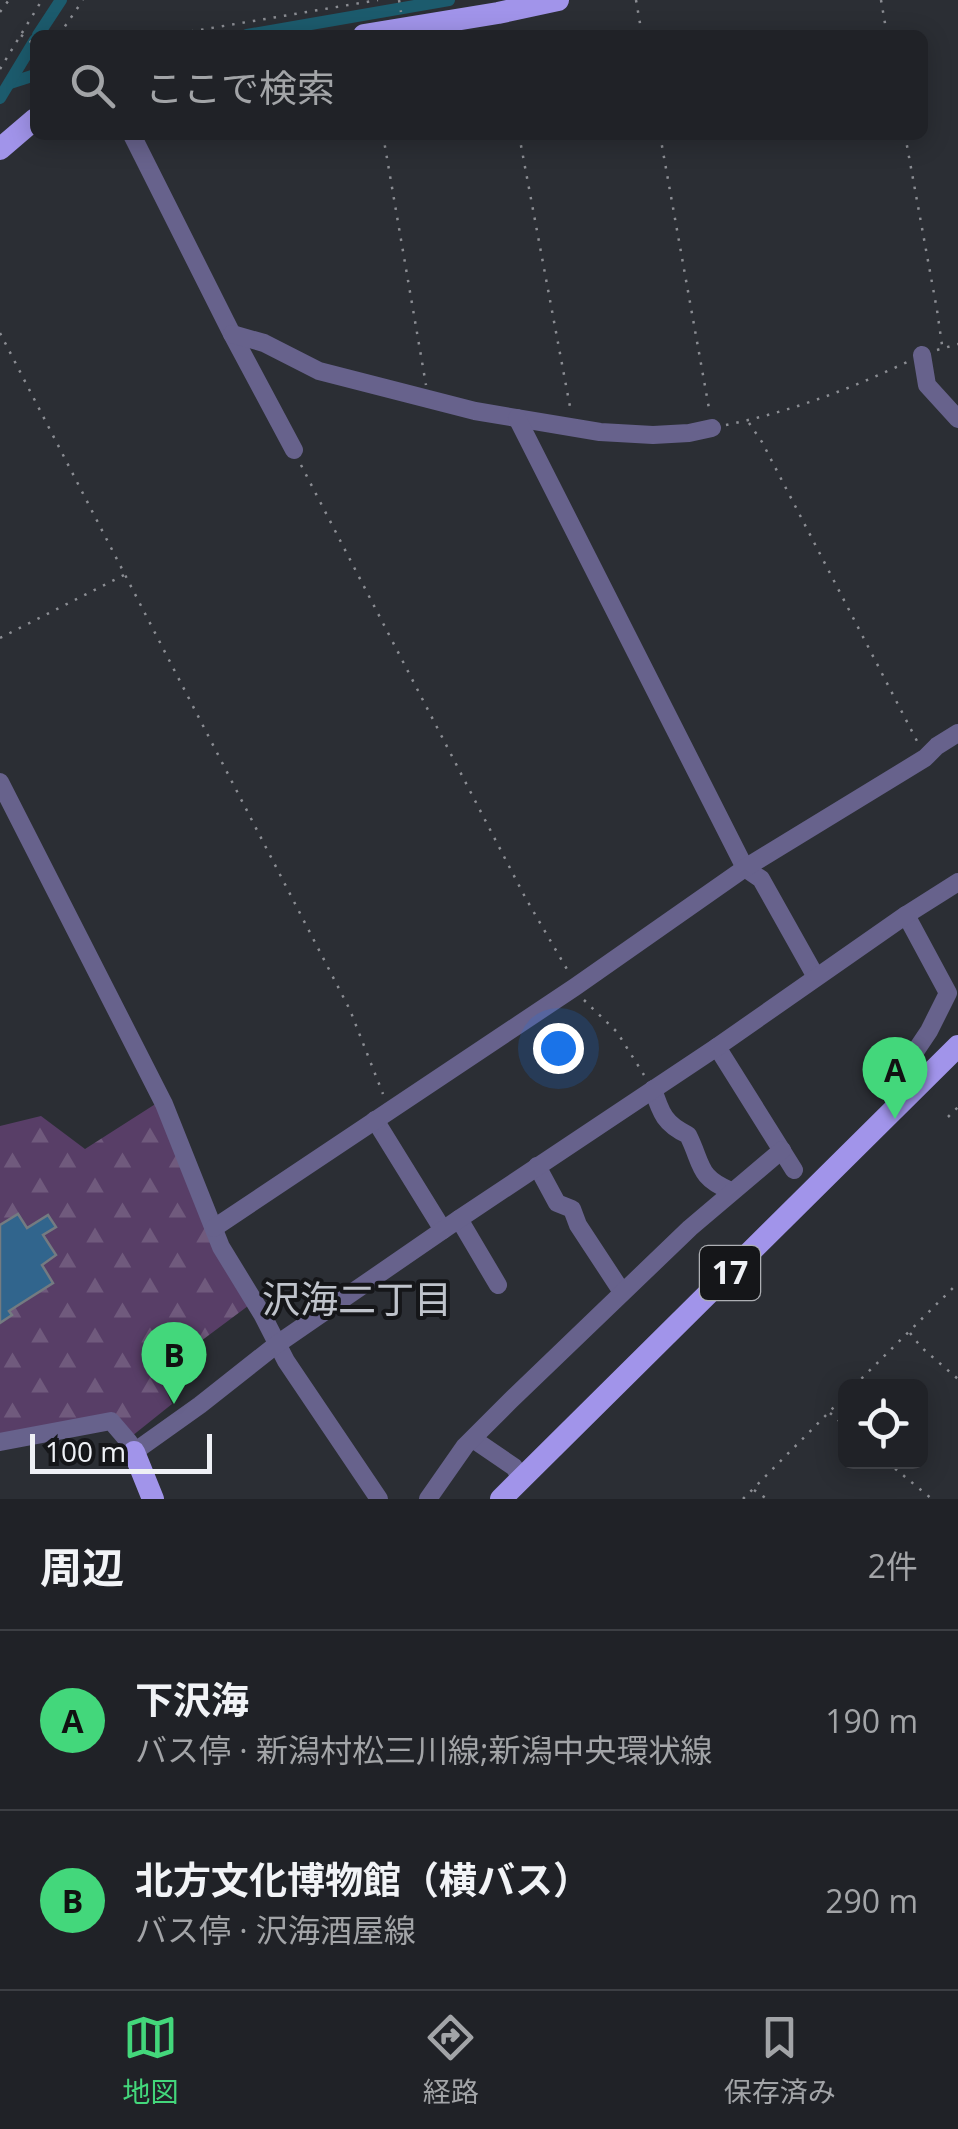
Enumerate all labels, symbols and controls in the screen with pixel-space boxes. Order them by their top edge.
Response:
search box [30,30,928,140]
icon: search [65,58,120,113]
text: ここで検索 [145,61,335,113]
your location [533,1023,584,1074]
pin: A [862,1036,928,1119]
road number: 17 [700,1246,760,1300]
district label: 沢海二丁目 [262,1272,452,1324]
pin: B [142,1322,206,1404]
map controls [838,1379,928,1469]
button: locate [838,1379,928,1469]
scale bar [30,1429,212,1474]
text: 100 m [45,1432,126,1470]
text: 周辺 [40,1538,124,1595]
text: 2件 [868,1544,918,1587]
text: 下沢海 [135,1673,249,1725]
text: A [61,1699,84,1742]
text: 190 m [825,1699,918,1742]
text: バス停 · 新潟村松三川線;新潟中央環状線 [135,1728,712,1771]
text: 北方文化博物館（横バス） [135,1853,591,1905]
text: B [62,1879,83,1922]
text: 290 m [825,1879,918,1922]
text: バス停 · 沢海酒屋線 [135,1908,416,1951]
tab: 地図 [122,2010,178,2110]
tab: 経路 [423,2010,479,2110]
tab: 保存済み [724,2010,836,2110]

